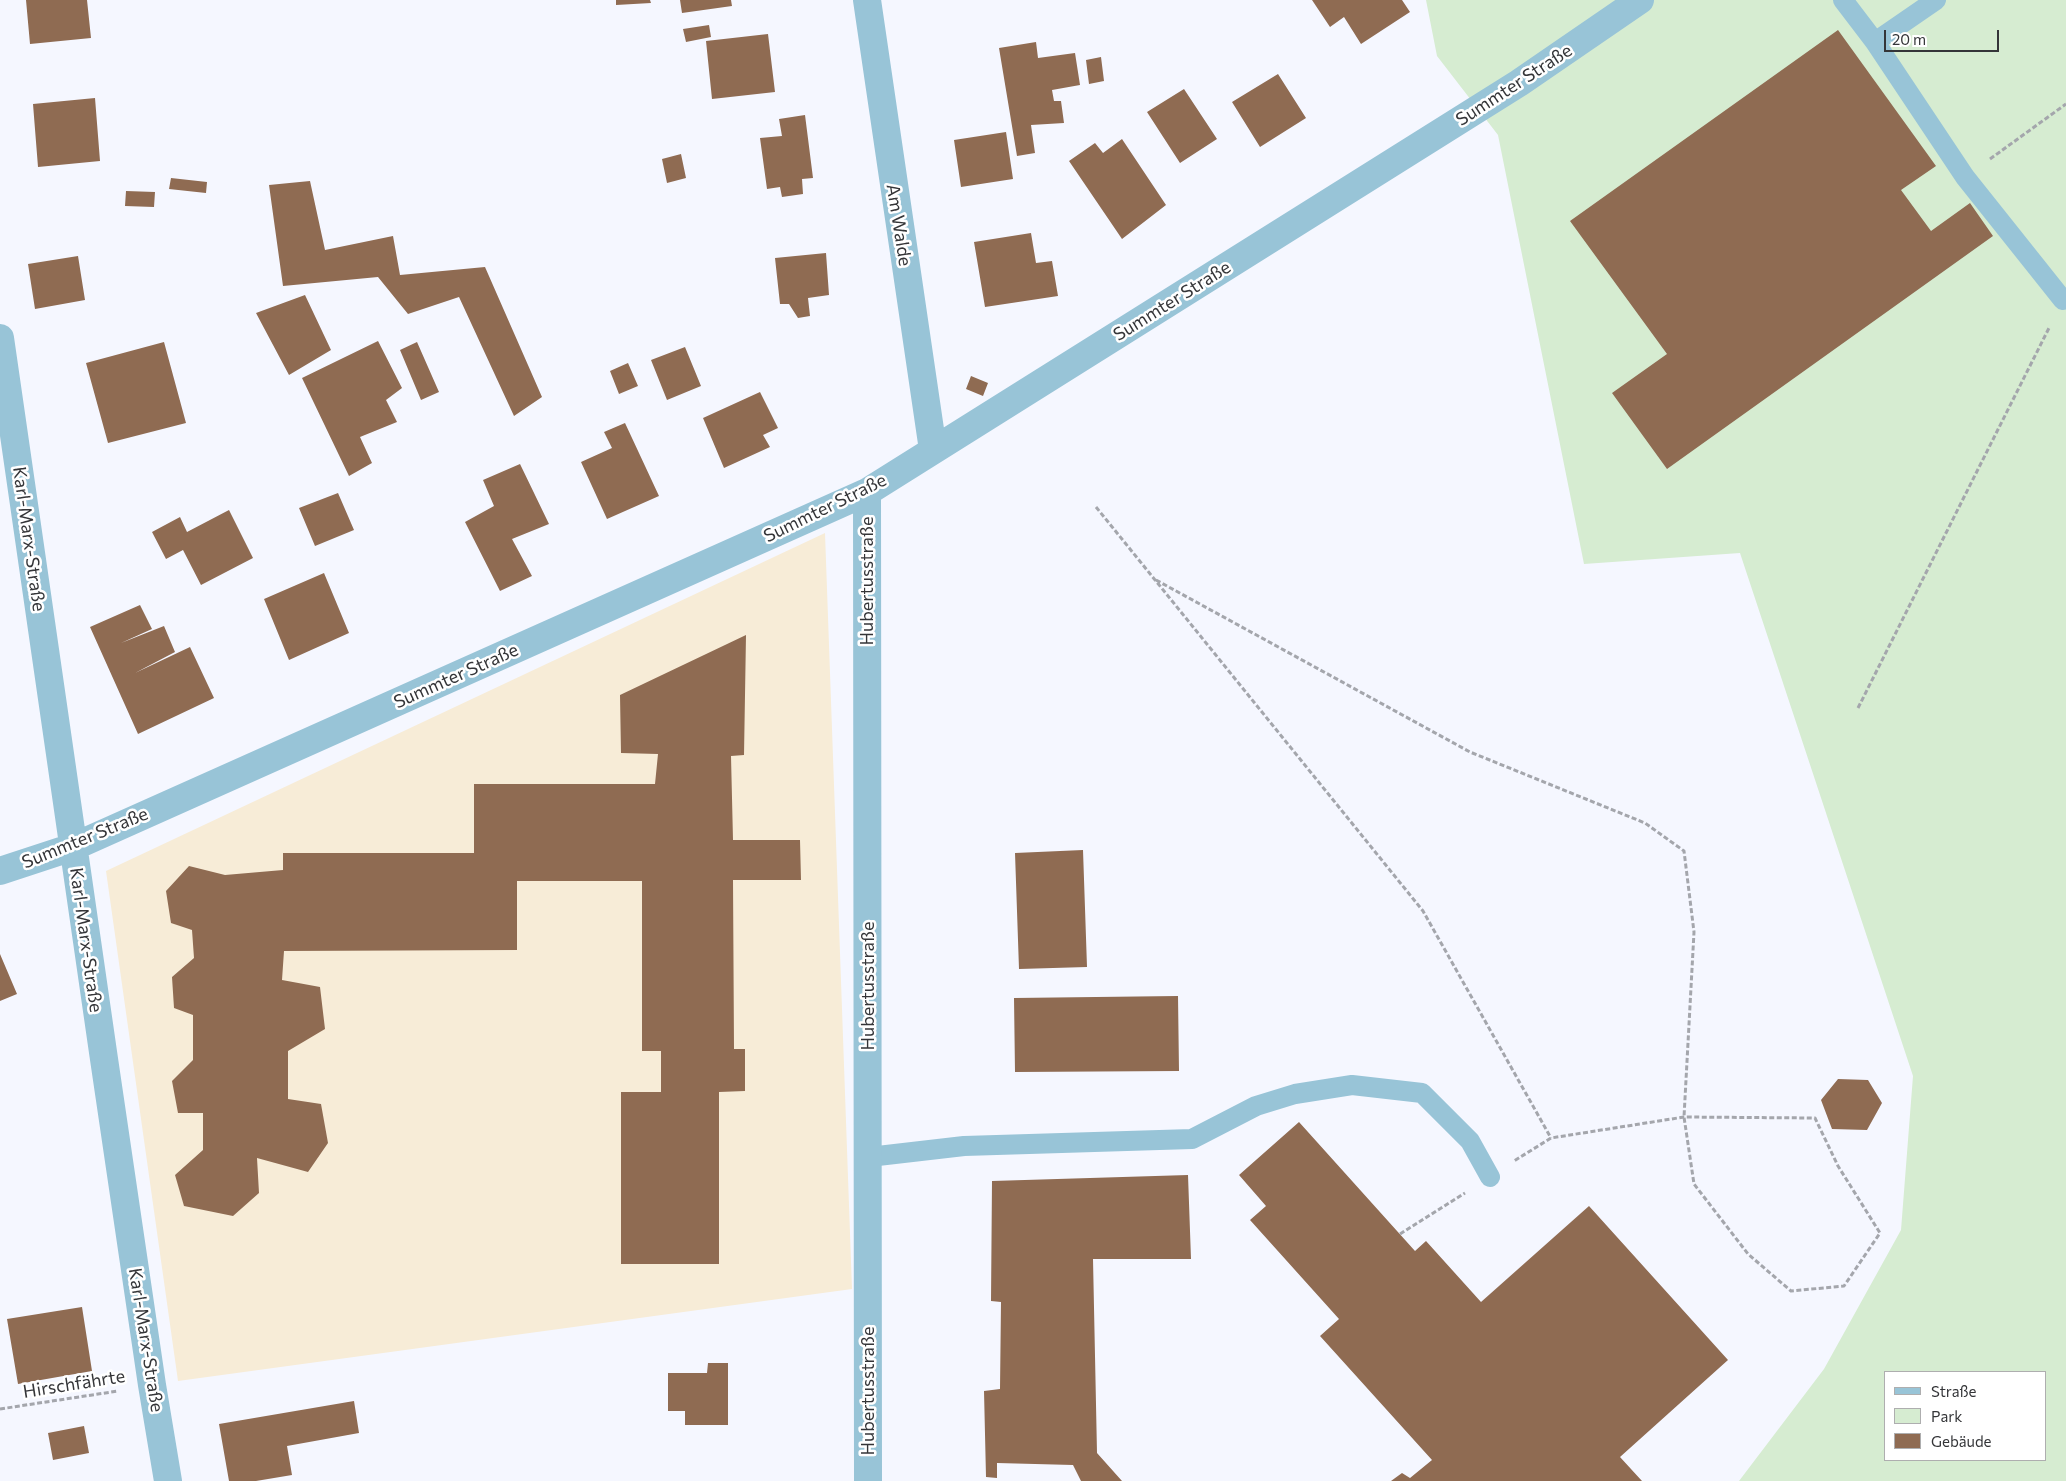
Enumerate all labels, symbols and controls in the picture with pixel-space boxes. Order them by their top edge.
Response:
scale bar [1886,20,2001,52]
text: 20 m [1892,30,1926,48]
street label: Summter Straße [1452,39,1576,131]
street label: Am Walde [882,182,916,268]
street label: Summter Straße [1109,256,1235,346]
street label: Karl-Marx-Straße [8,465,50,613]
street label: Summter Straße [760,469,890,547]
street label: Hubertusstraße [856,517,878,645]
street label: Summter Straße [390,639,522,713]
street label: Summter Straße [19,803,151,873]
street label: Karl-Marx-Straße [65,866,107,1014]
street label: Hubertusstraße [857,922,879,1050]
street label: Karl-Marx-Straße [124,1266,168,1414]
street label: Hubertusstraße [857,1327,879,1455]
street label: Hirschfährte [21,1365,127,1403]
legend [1884,1371,2046,1461]
text: Straße [1931,1382,1977,1400]
text: Park [1931,1407,1962,1425]
text: Gebäude [1931,1432,1992,1450]

